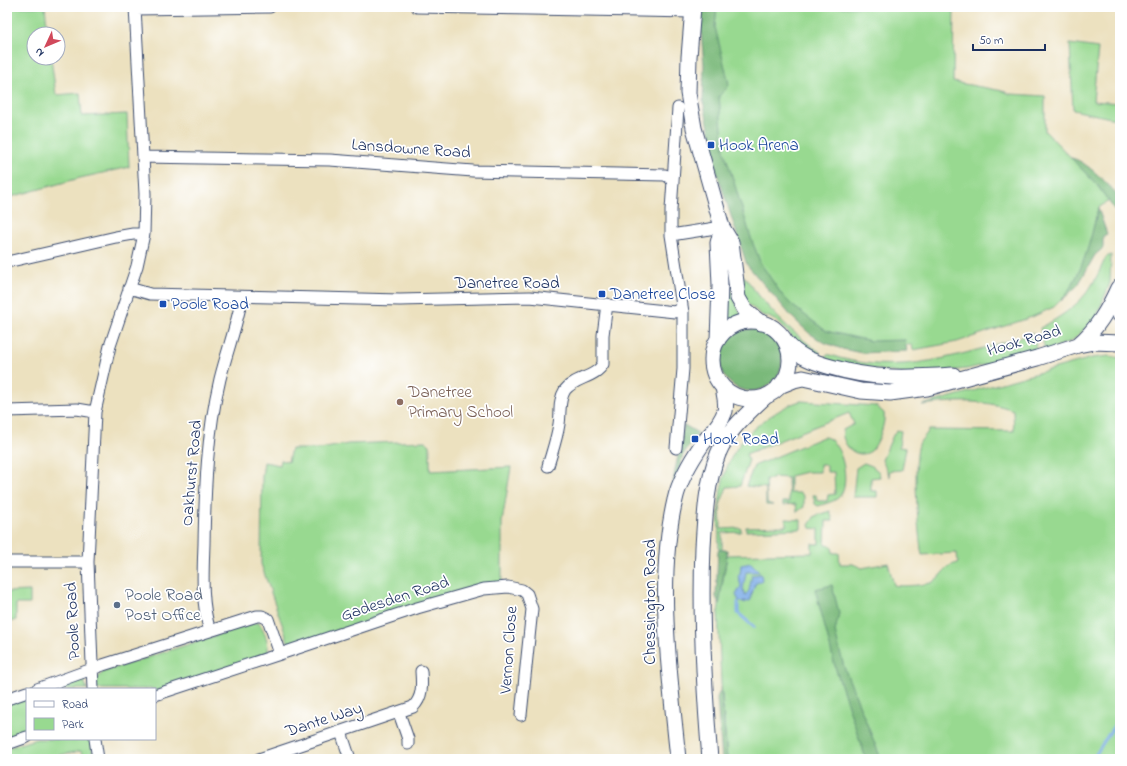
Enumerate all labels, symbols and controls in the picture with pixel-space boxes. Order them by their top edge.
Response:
north arrow [26,26,66,66]
scale bar [973,26,1045,52]
text: 50 m [979,32,1003,50]
text: N [31,44,48,60]
street label: Lansdowne Road [351,132,472,166]
place label: Hook Arena [719,133,799,158]
marker: Hook Arena [706,140,716,150]
street label: Danetree Road [453,271,560,296]
place label: Danetree Close [609,282,716,307]
marker: Danetree Close [597,289,607,299]
place label: Poole Road [171,292,249,317]
marker: Poole Road [158,299,168,309]
street label: Hook Road [984,318,1064,363]
place label: Danetree Primary School [407,380,513,426]
marker: Danetree Primary School [395,397,405,407]
street label: Oakhurst Road [175,418,209,527]
place label: Hook Road [703,427,779,452]
marker: Hook Road [690,434,700,444]
street label: Chessington Road [638,539,665,665]
street label: Gadesden Road [338,570,453,628]
street label: Poole Road [58,581,88,660]
place label: Poole Road Post Office [125,583,203,628]
marker: Poole Road Post Office [112,600,122,610]
street label: Vernon Close [493,605,525,696]
legend [26,688,156,740]
text: Road [62,696,88,714]
street label: Dante Way [281,696,366,745]
text: Park [62,716,84,734]

